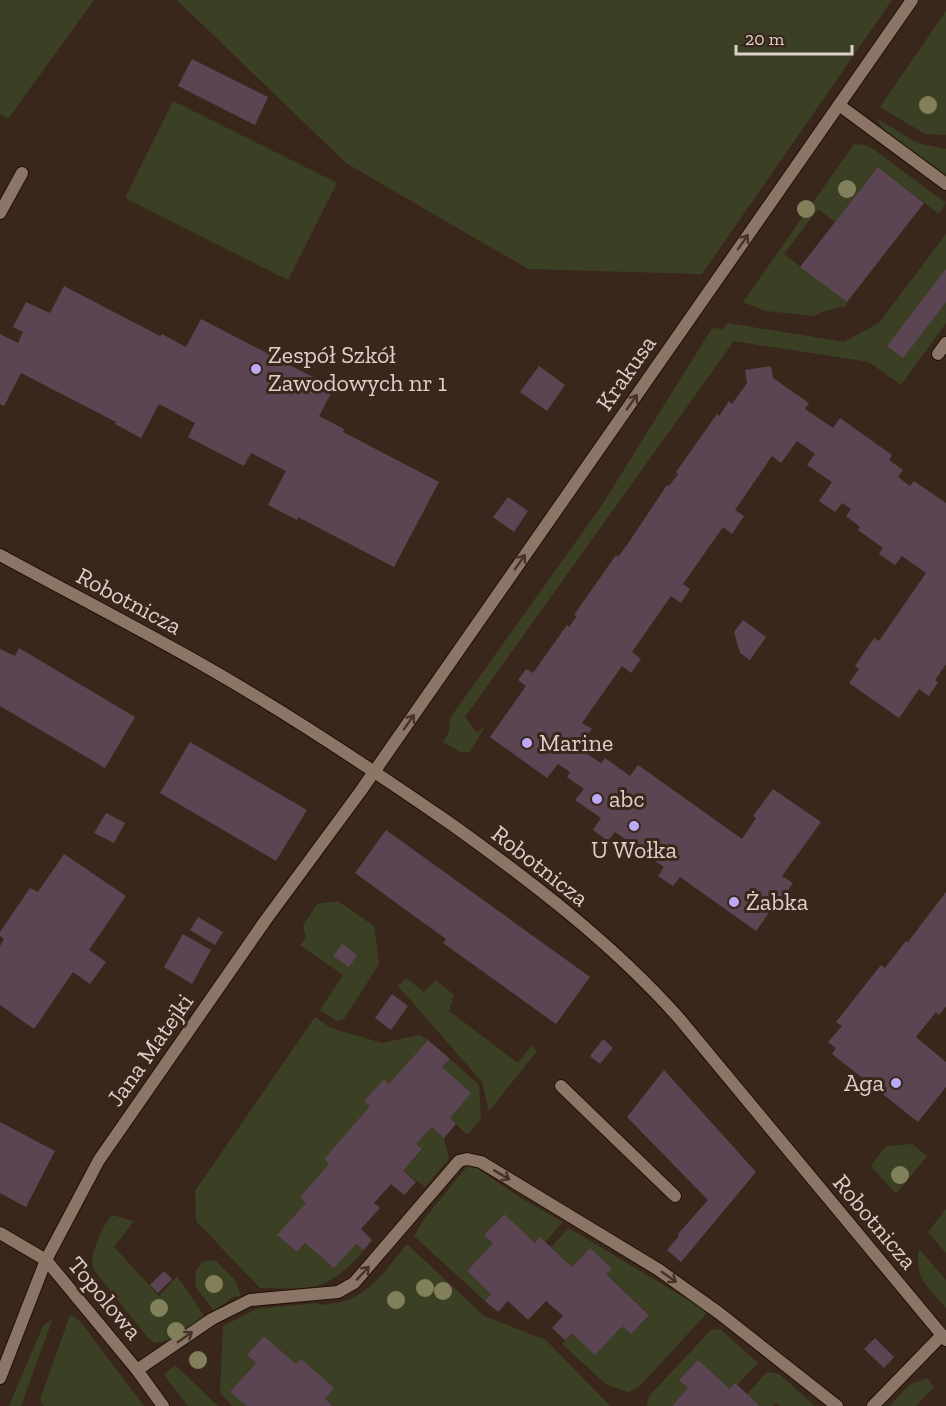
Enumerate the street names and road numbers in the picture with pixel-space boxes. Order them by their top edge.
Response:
street label: Krakusa [589,329,662,416]
street label: Robotnicza [72,561,187,641]
street label: Robotnicza [486,819,595,913]
street label: Jana Matejki [100,988,199,1112]
street label: Robotnicza [827,1168,924,1275]
street label: Topolowa [62,1250,149,1345]

